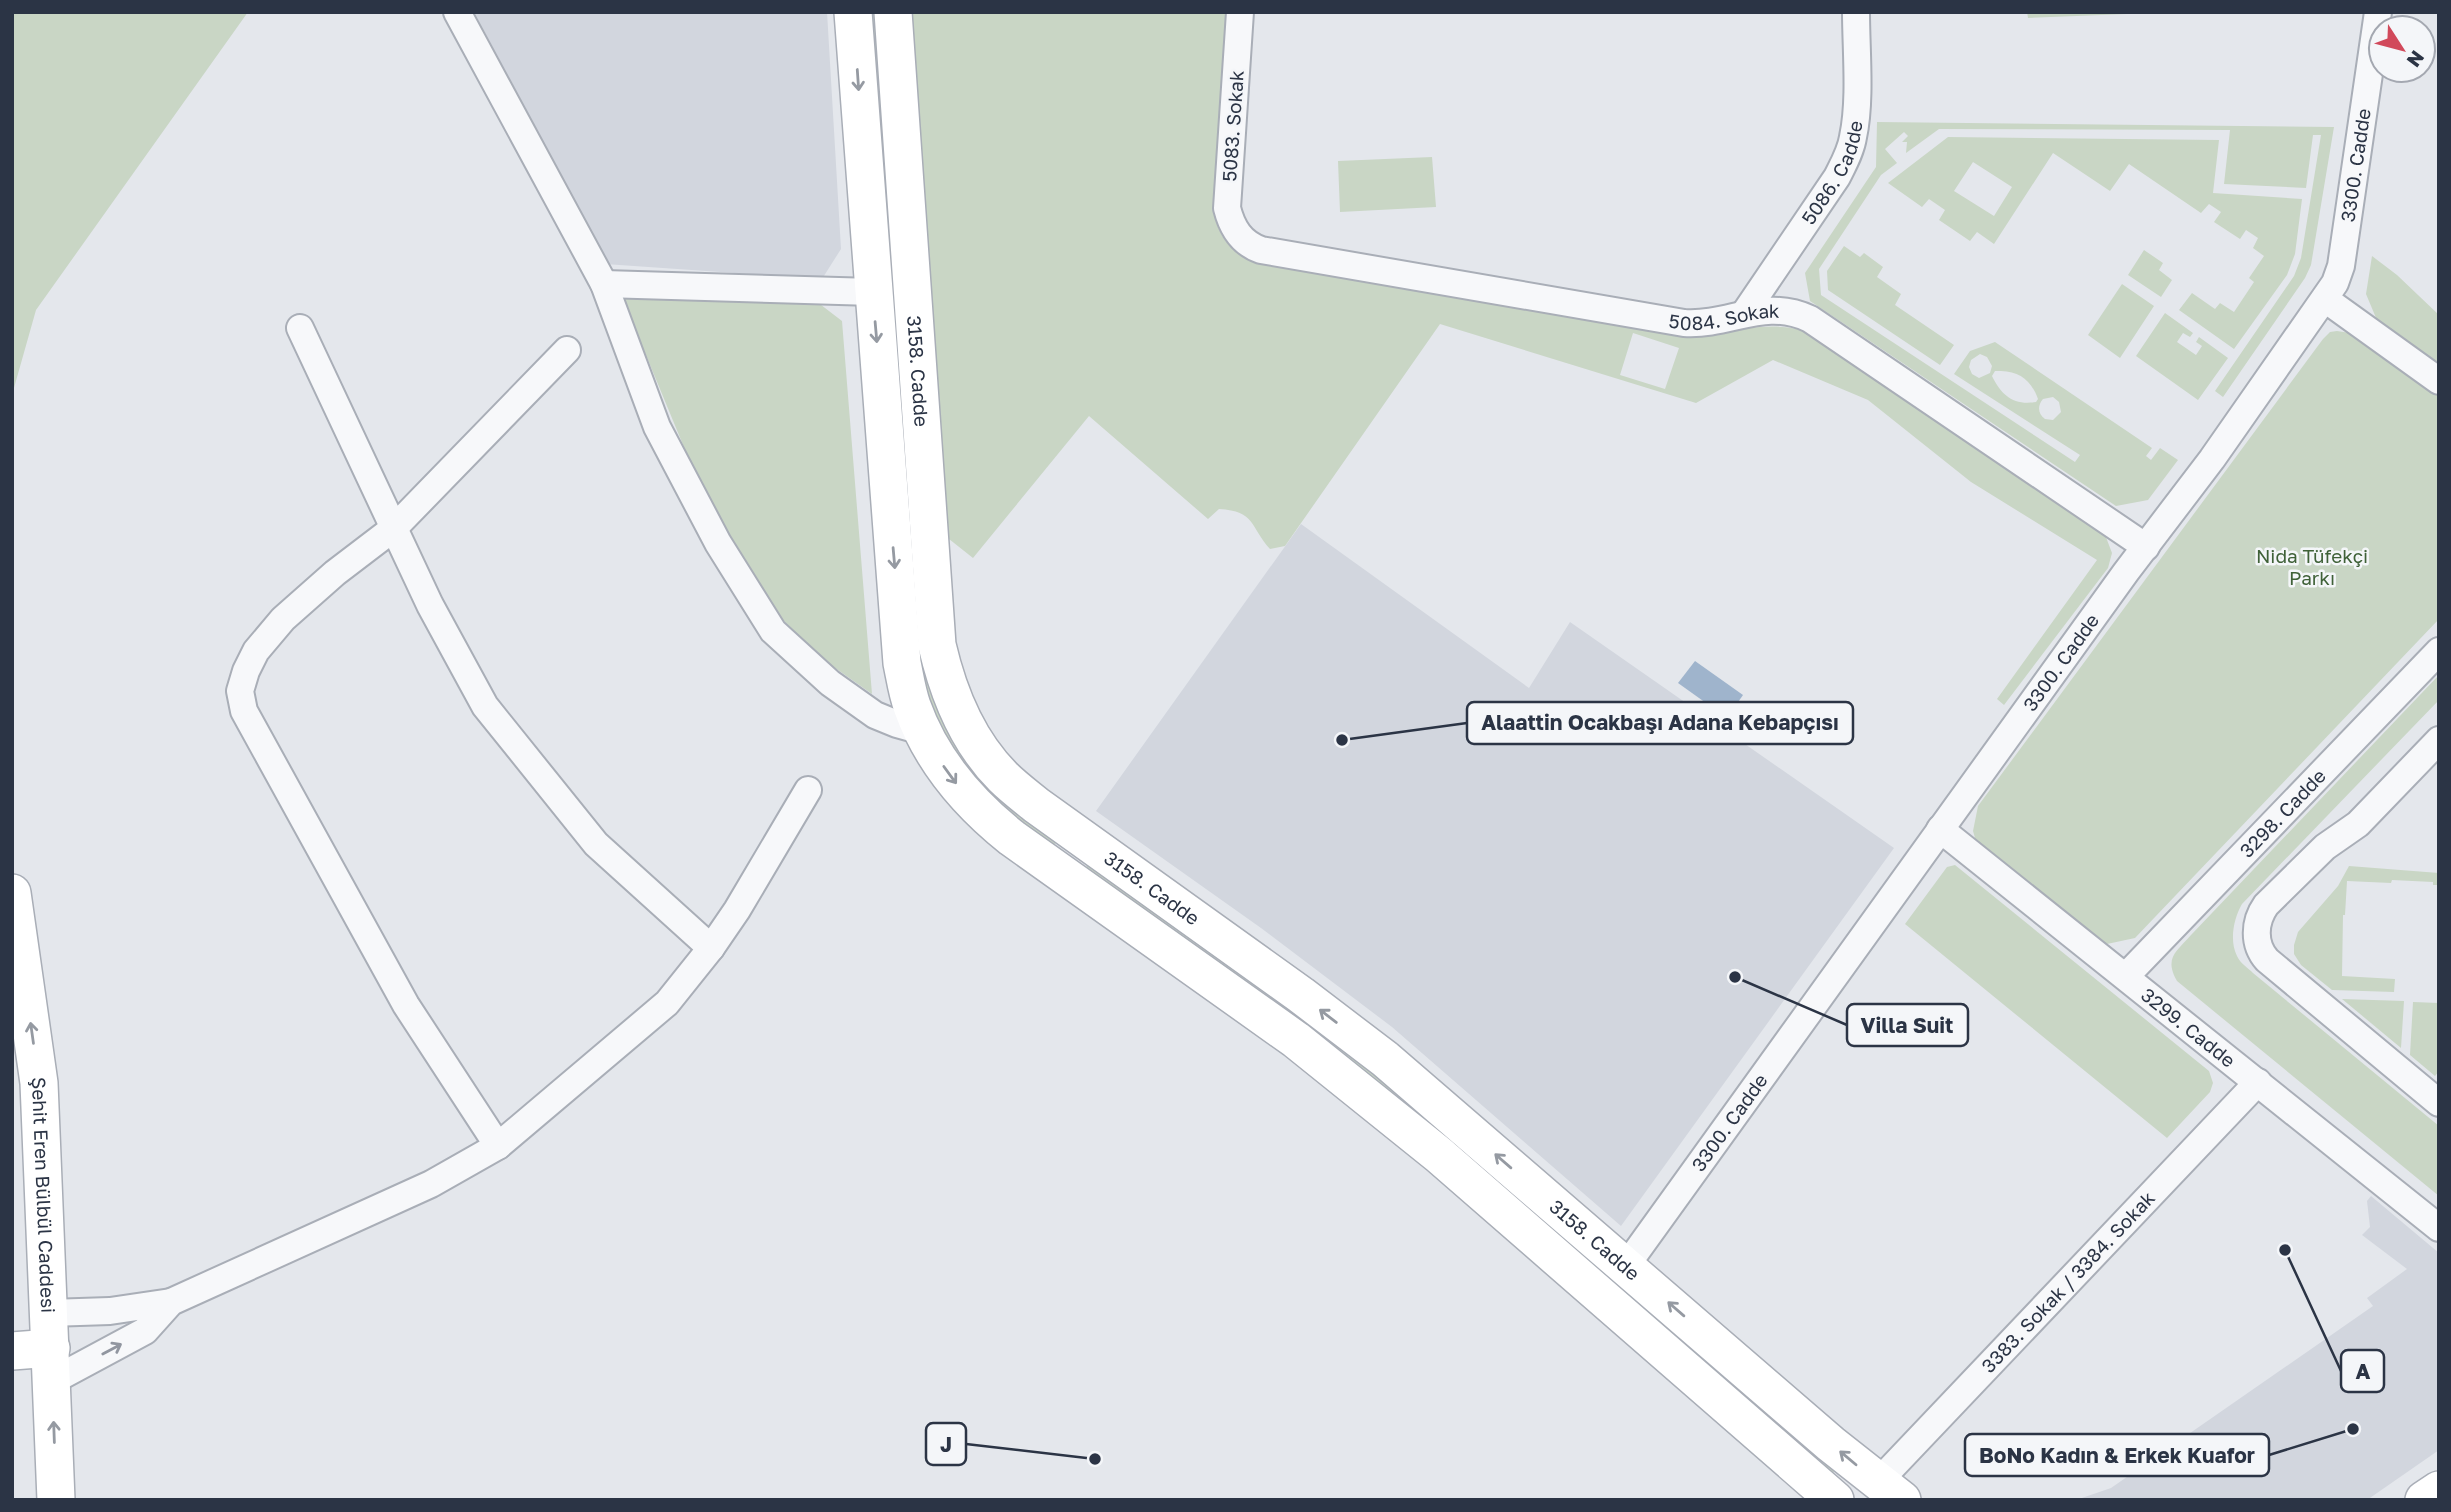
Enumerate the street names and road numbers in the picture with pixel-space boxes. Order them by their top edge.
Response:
street label: 5083. Sokak [1217,69,1248,182]
street label: 3300. Cadde [2336,107,2375,223]
street label: 5086. Cadde [1796,119,1867,229]
street label: 5084. Sokak [1667,299,1780,334]
street label: 3158. Cadde [903,315,934,428]
street label: 3300. Cadde [2018,609,2103,715]
street label: 3298. Cadde [2235,764,2330,862]
street label: 3158. Cadde [1100,846,1204,930]
street label: 3299. Cadde [2137,983,2240,1072]
street label: 3300. Cadde [1686,1069,1772,1175]
street label: Şehit Eren Bülbül Caddesi [28,1076,60,1313]
street label: 3383. Sokak / 3384. Sokak [1976,1186,2159,1377]
street label: 3158. Cadde [1545,1194,1645,1285]

